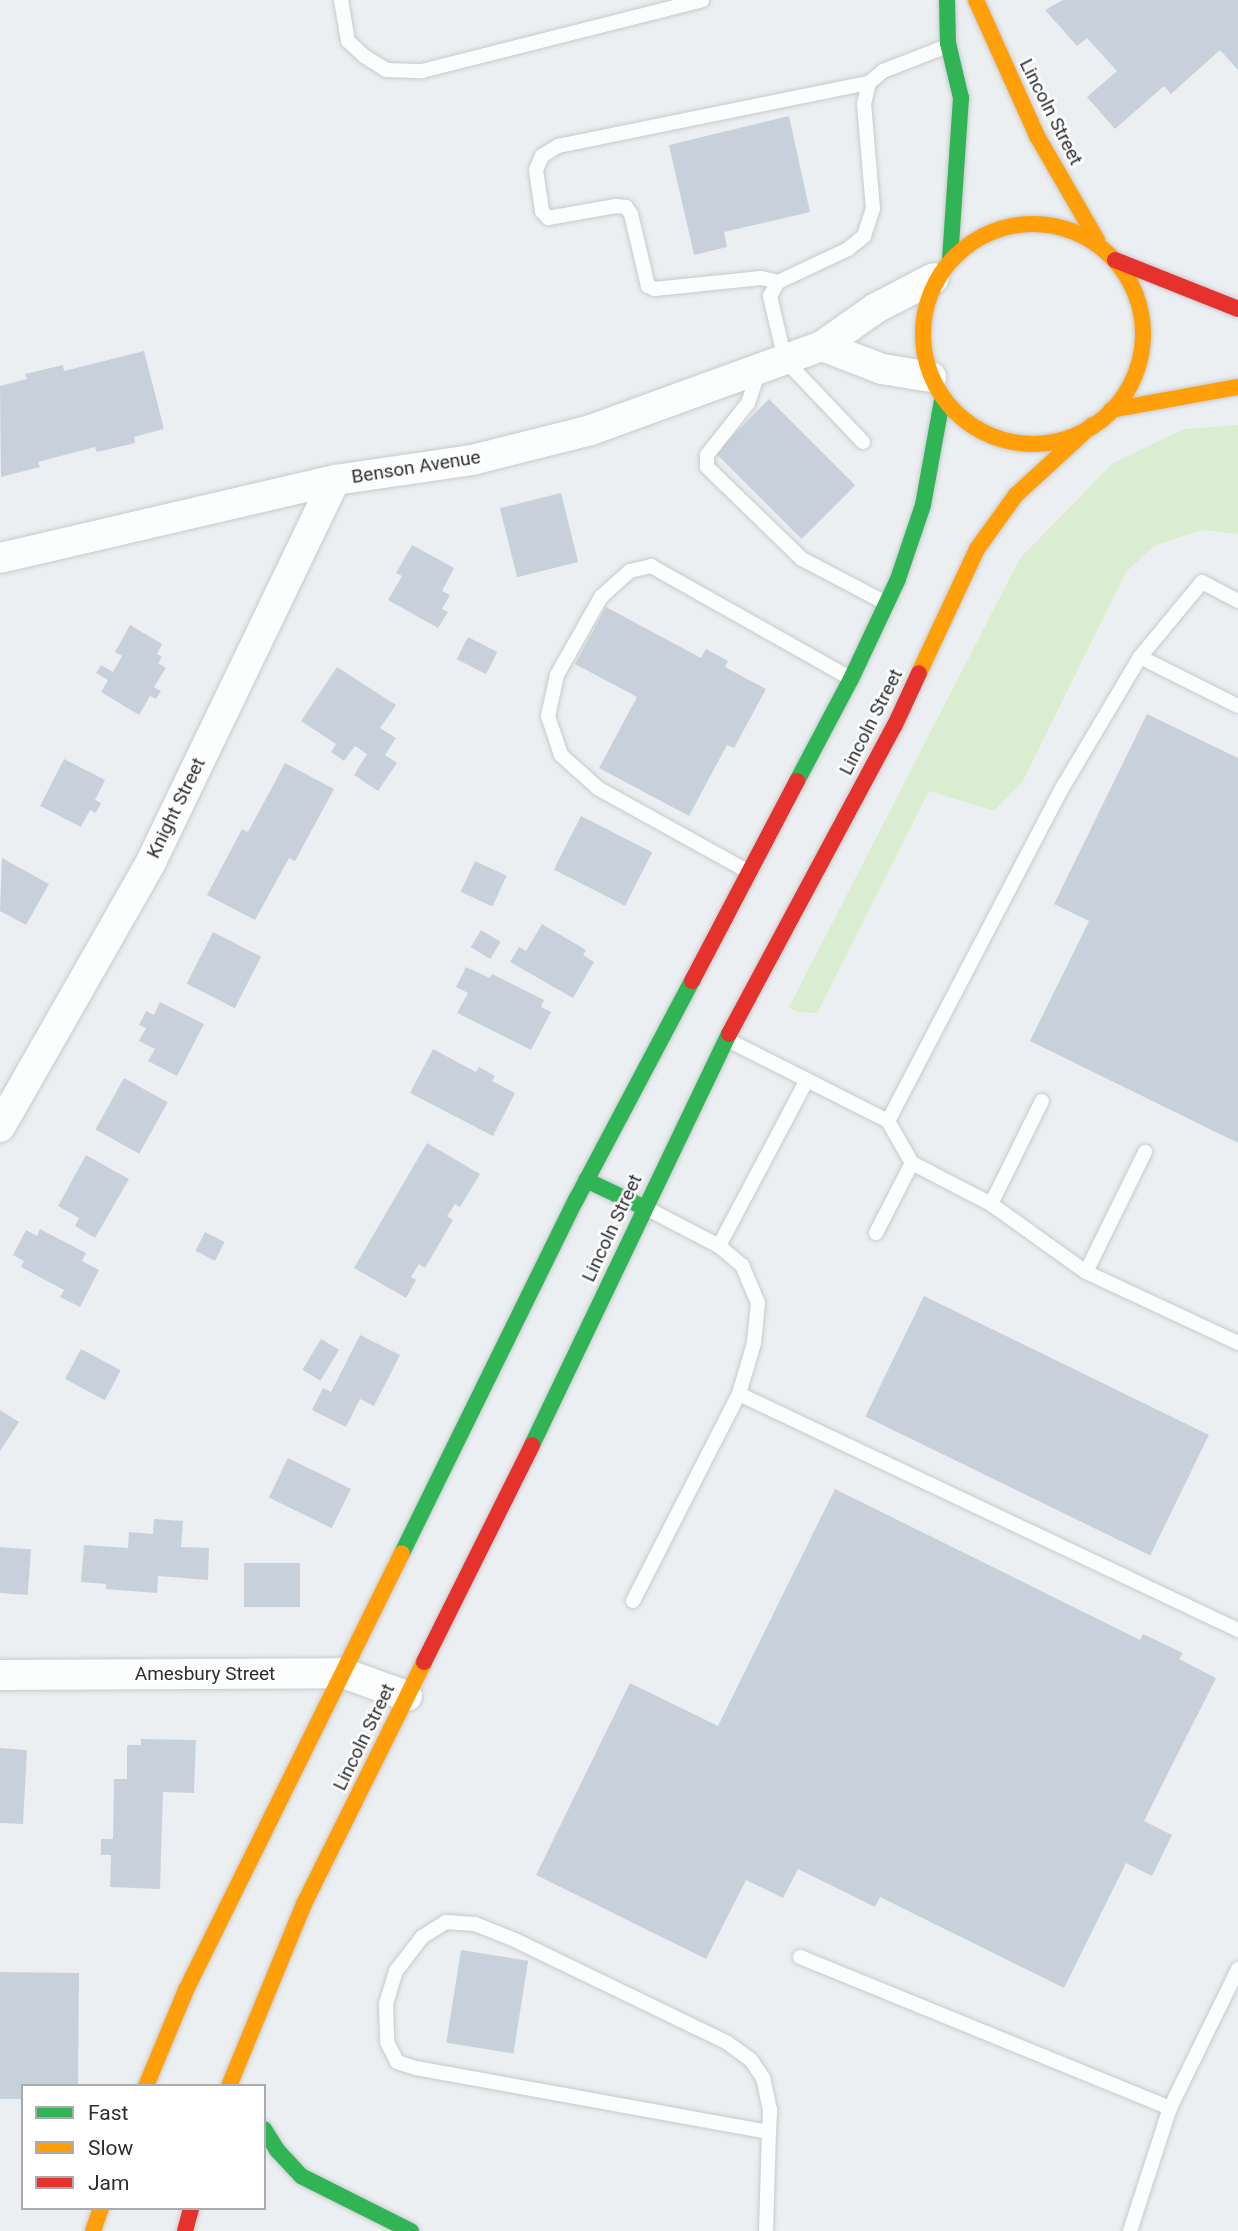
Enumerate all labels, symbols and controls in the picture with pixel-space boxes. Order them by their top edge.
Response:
street label: Lincoln Street [1014,55,1088,169]
street label: Benson Avenue [350,446,482,488]
street label: Lincoln Street [834,665,908,779]
street label: Knight Street [142,754,210,862]
street label: Lincoln Street [577,1171,647,1285]
street label: Amesbury Street [135,1663,275,1685]
street label: Lincoln Street [328,1680,400,1794]
legend [21,2084,266,2210]
text: Fast [88,2101,128,2125]
text: Slow [88,2136,133,2160]
text: Jam [88,2171,129,2195]

